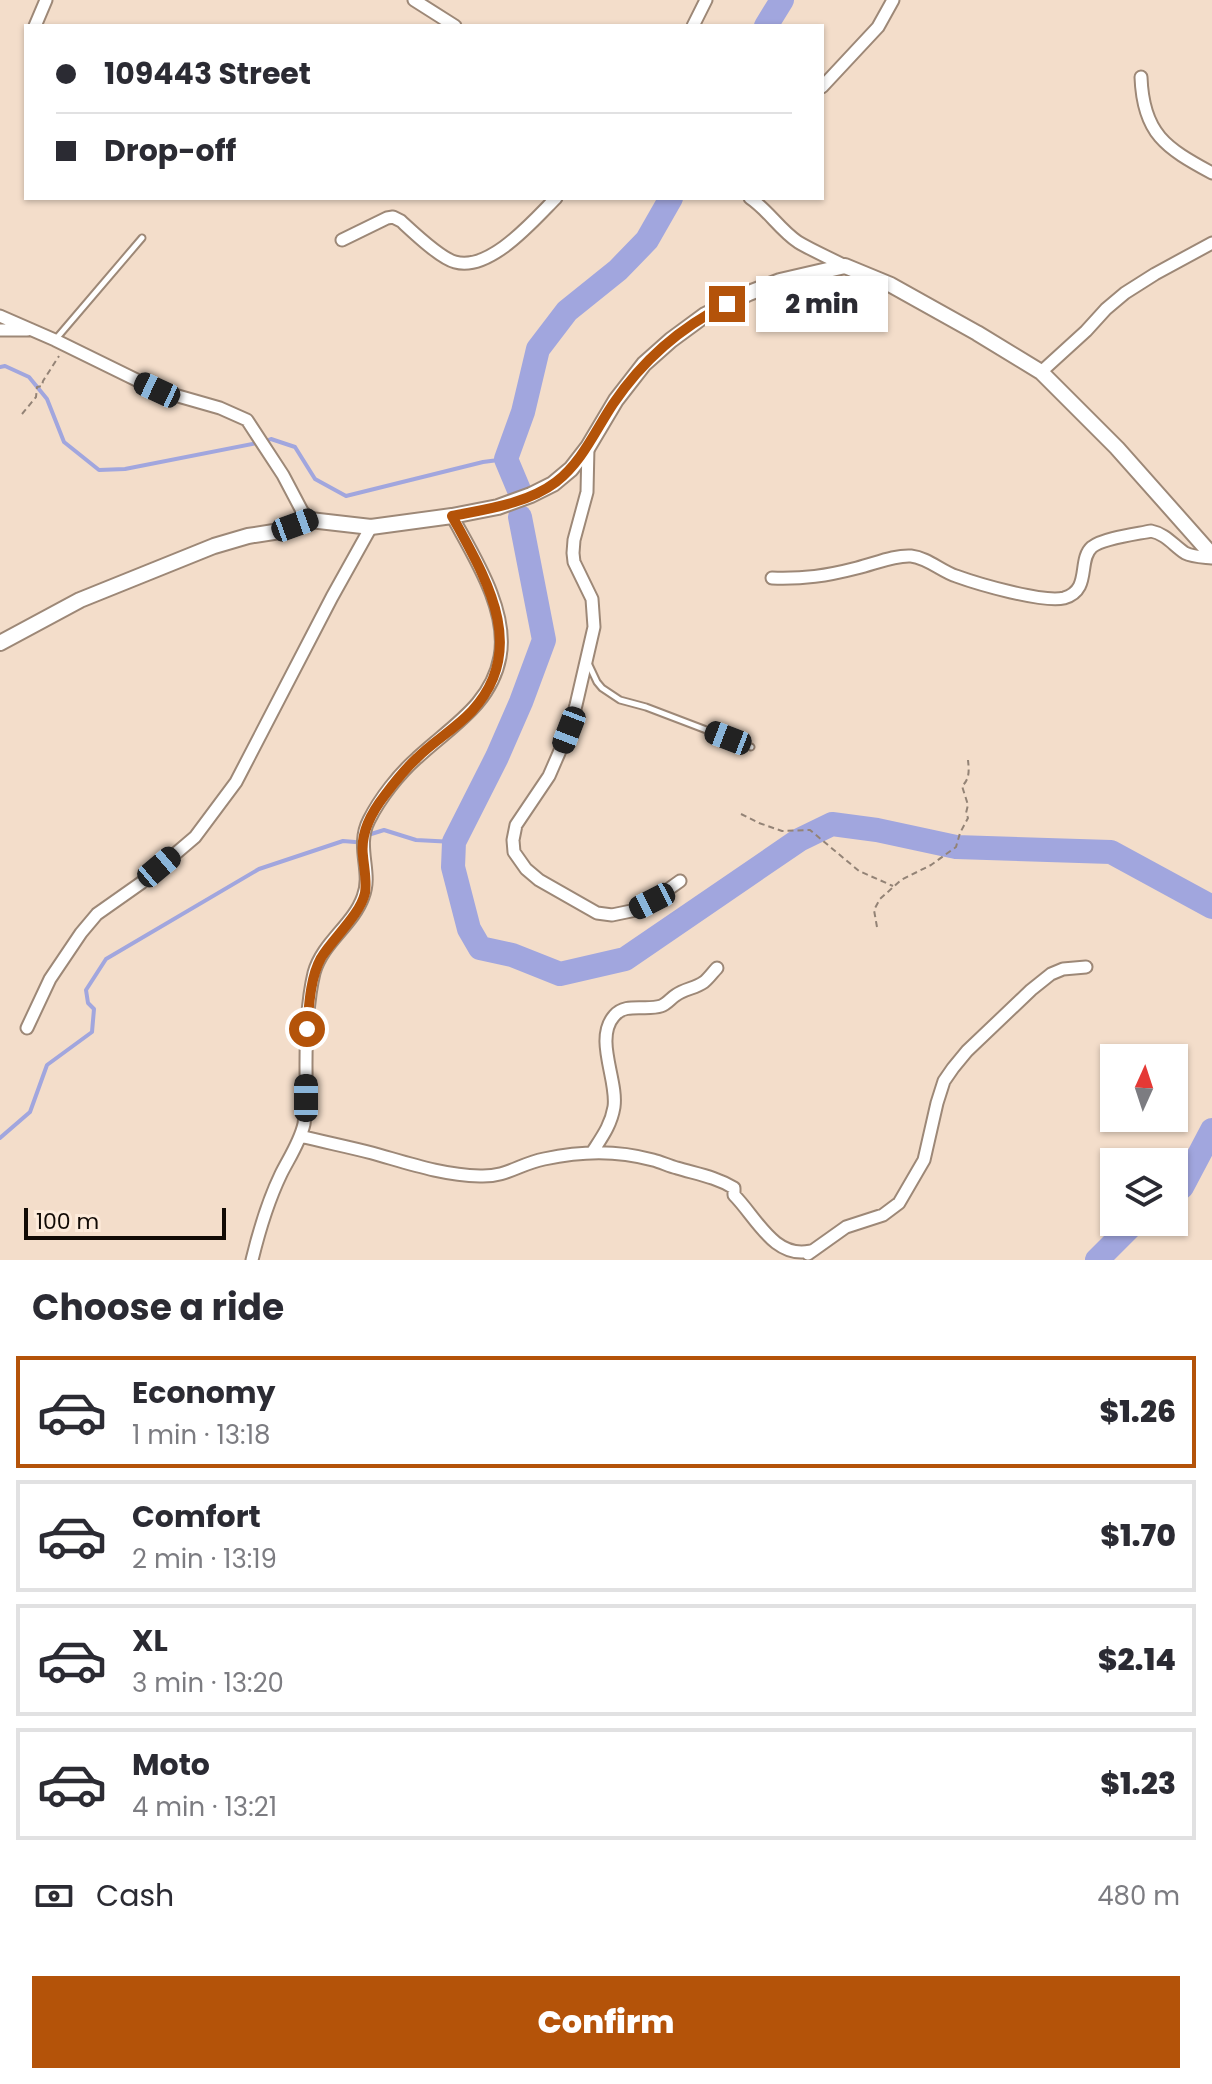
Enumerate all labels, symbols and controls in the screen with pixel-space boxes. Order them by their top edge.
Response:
text: 109443 Street [104,52,311,95]
text: Drop-off [104,129,236,172]
callout: 2 min [755,276,887,332]
route end [709,286,745,322]
text: 2 min [785,286,859,322]
car [130,369,184,411]
car [268,506,322,544]
car [549,703,589,757]
car [701,718,755,758]
car [133,842,185,892]
car [625,879,679,923]
route start [289,1011,325,1047]
north arrow [1100,1044,1188,1132]
map controls [1100,1044,1188,1236]
car [294,1074,318,1122]
button: layers [1100,1148,1188,1236]
scale bar [24,1204,226,1240]
text: 100 m [36,1206,99,1237]
text: Choose a ride [32,1282,284,1333]
text: Economy [132,1371,276,1414]
icon: car [36,1376,108,1448]
text: $1.26 [1099,1390,1176,1433]
text: 1 min · 13:18 [132,1417,270,1453]
text: Comfort [132,1495,261,1538]
icon: car [36,1500,108,1572]
text: $1.70 [1100,1514,1176,1557]
text: 2 min · 13:19 [132,1541,277,1577]
text: XL [132,1619,168,1662]
icon: car [36,1624,108,1696]
text: $2.14 [1098,1638,1176,1681]
text: 3 min · 13:20 [132,1665,284,1701]
text: Moto [132,1743,210,1786]
icon: car [36,1748,108,1820]
text: $1.23 [1100,1762,1176,1805]
text: 4 min · 13:21 [132,1789,277,1825]
icon: cash [32,1874,76,1918]
text: Cash [96,1874,174,1917]
text: 480 m [1097,1878,1180,1914]
button: Confirm [32,1976,1180,2068]

